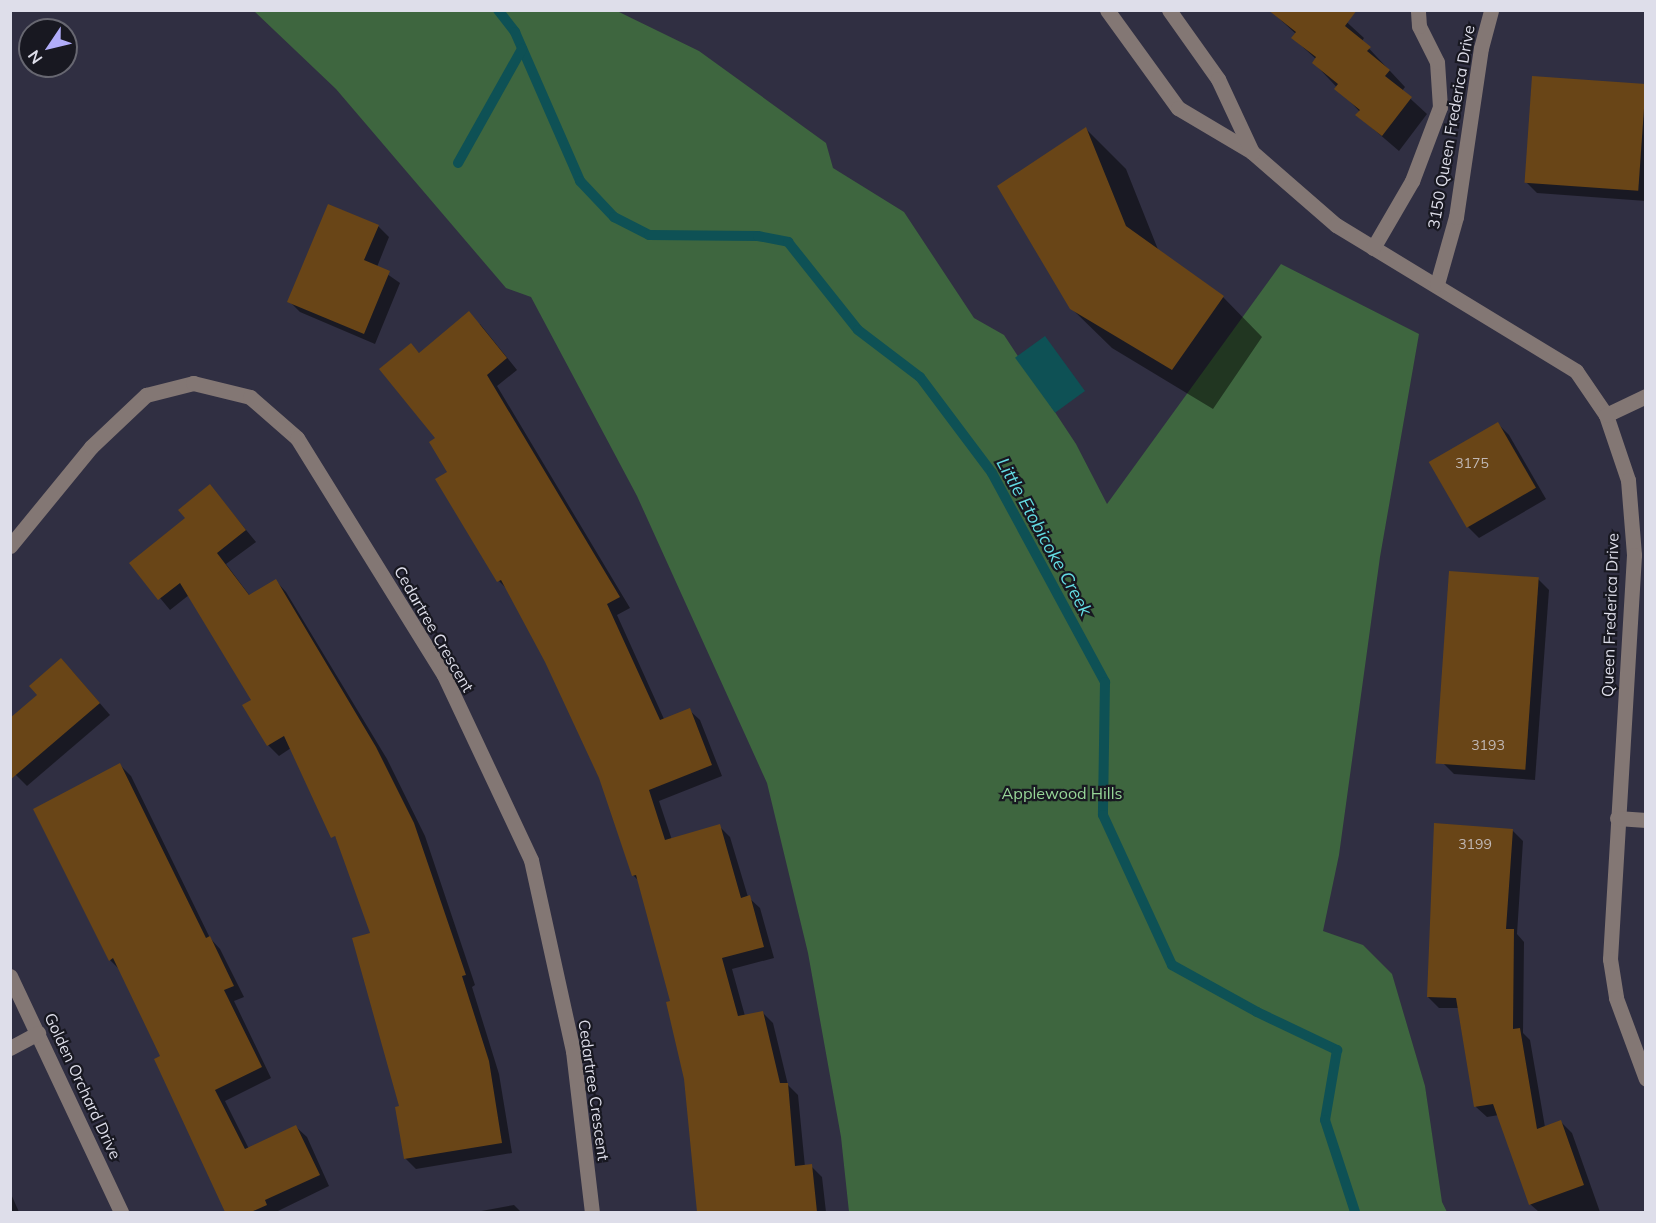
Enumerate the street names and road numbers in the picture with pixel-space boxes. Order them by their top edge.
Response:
street label: 3150 Queen Frederica Drive [1424,24,1478,230]
street label: Queen Frederica Drive [1598,533,1622,697]
street label: Cedartree Crescent [390,563,478,695]
street label: Golden Orchard Drive [41,1010,125,1162]
street label: Cedartree Crescent [575,1018,613,1162]

